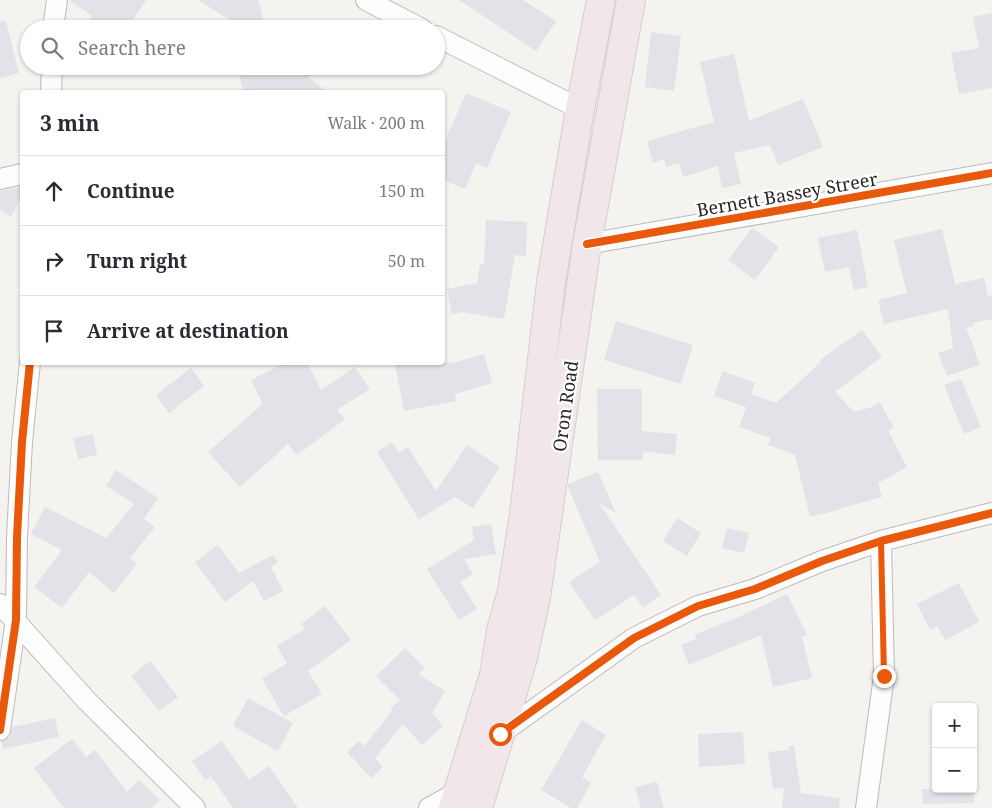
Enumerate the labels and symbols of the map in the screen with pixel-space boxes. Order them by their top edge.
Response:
street label: Bernett Bassey Streer [695,166,880,222]
street label: Oron Road [547,359,583,453]
route end [873,665,896,688]
route start [489,723,512,746]

